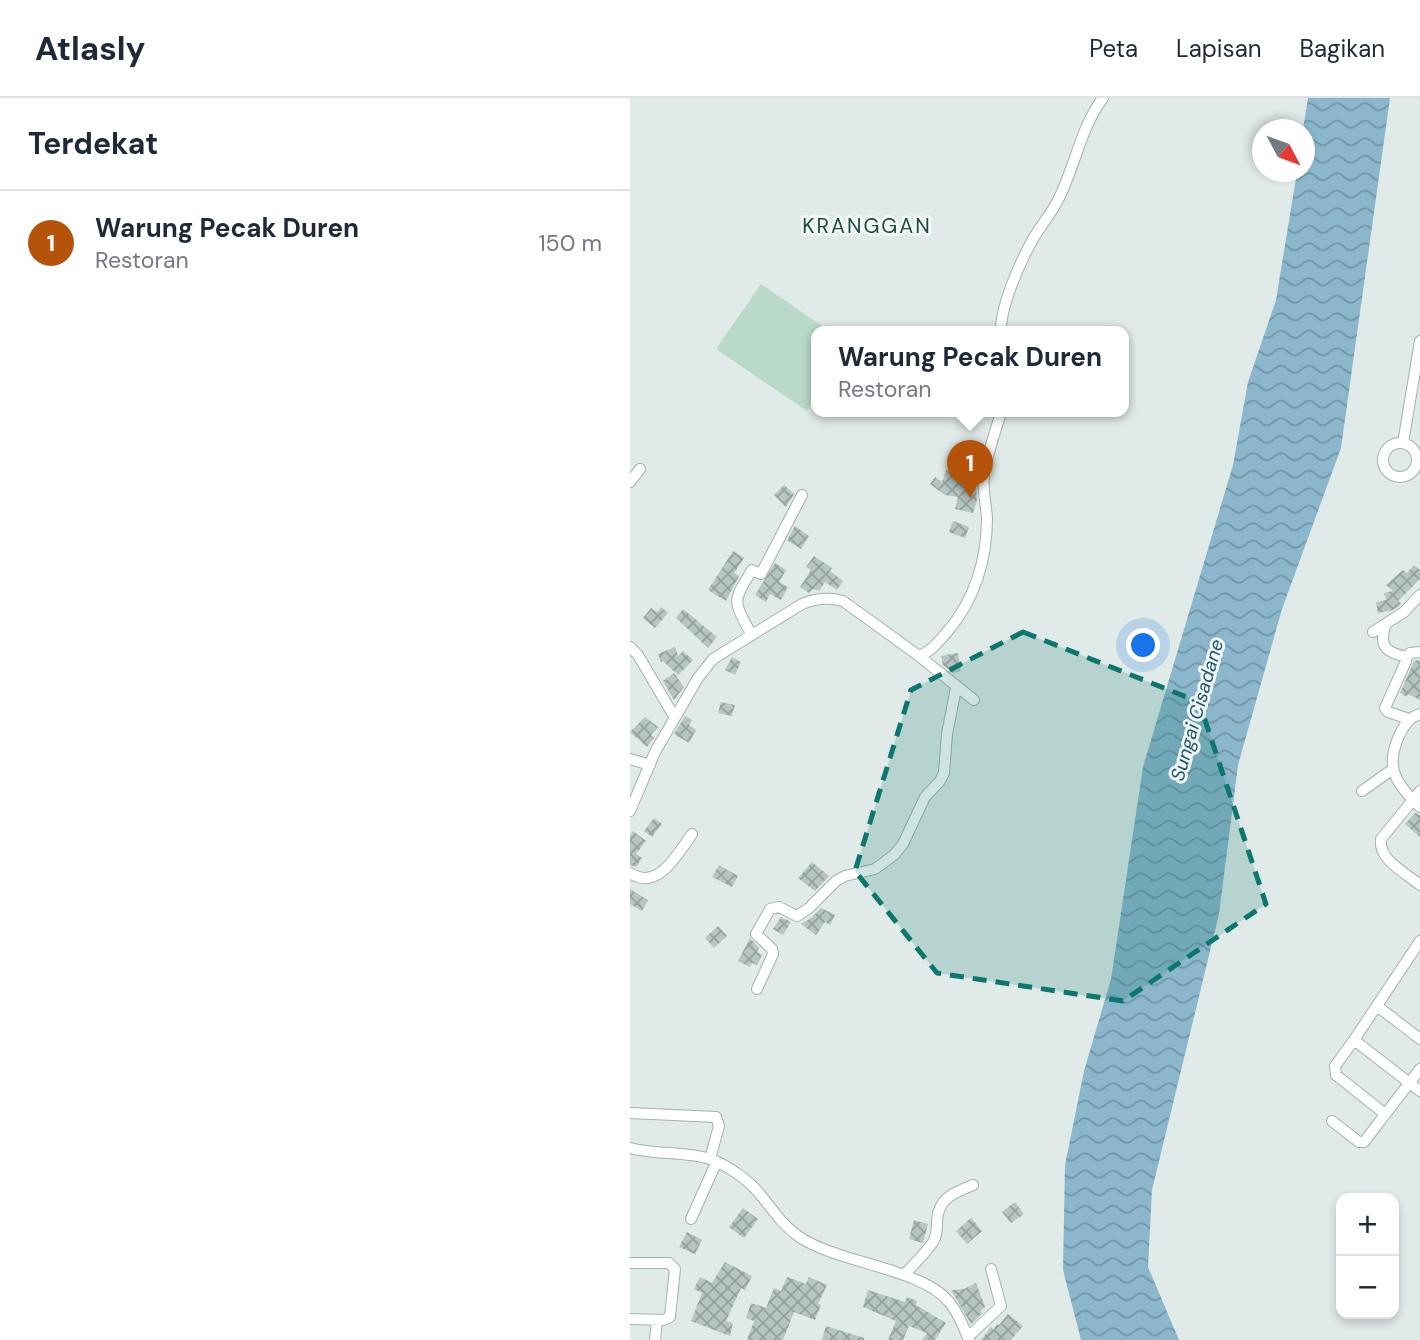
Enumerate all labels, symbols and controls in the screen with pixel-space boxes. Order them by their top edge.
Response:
text: Atlasly [35,27,145,70]
text: Peta [1089,33,1138,64]
text: Lapisan [1176,33,1261,64]
text: Bagikan [1299,33,1385,64]
north arrow [1252,119,1315,182]
text: Terdekat [28,124,158,163]
text: Warung Pecak Duren [95,211,359,245]
district label: KRANGGAN [802,212,932,240]
text: 1 [47,228,55,258]
text: 150 m [538,228,602,258]
text: Restoran [95,245,189,275]
popup [811,326,1129,417]
text: Warung Pecak Duren [838,340,1102,374]
text: Restoran [838,374,932,404]
pin: 1 [947,440,993,498]
your location [1126,628,1160,662]
water label: Sungai Cisadane [1165,636,1229,784]
map controls [1336,1193,1399,1319]
button: + [1336,1193,1399,1256]
button: − [1336,1256,1399,1319]

